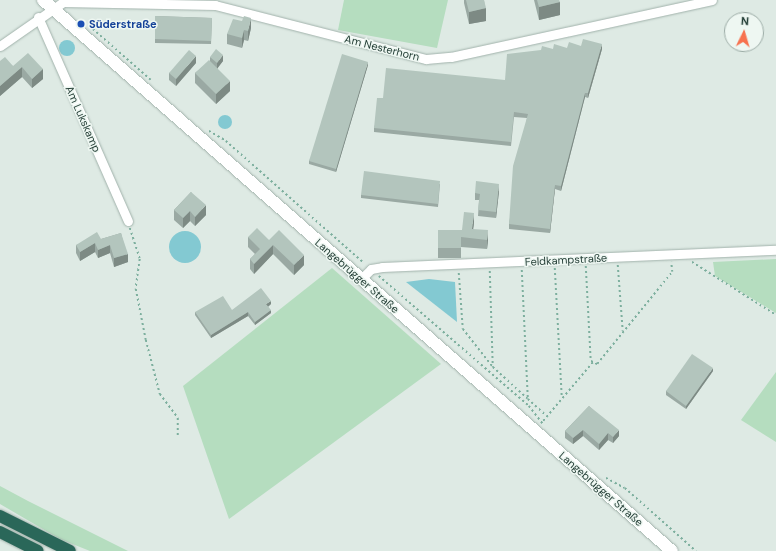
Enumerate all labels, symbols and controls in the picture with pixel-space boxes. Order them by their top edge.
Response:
north arrow [724,12,764,52]
text: N [740,14,750,28]
place label: Süderstraße [89,17,157,31]
marker: Süderstraße [76,19,86,29]
street label: Am Nesterhorn [343,32,421,64]
street label: Am Lukskamp [63,84,103,154]
street label: Langebrügger Straße [312,236,402,316]
street label: Feldkampstraße [524,251,608,269]
street label: Langebrügger Straße [556,449,646,529]

